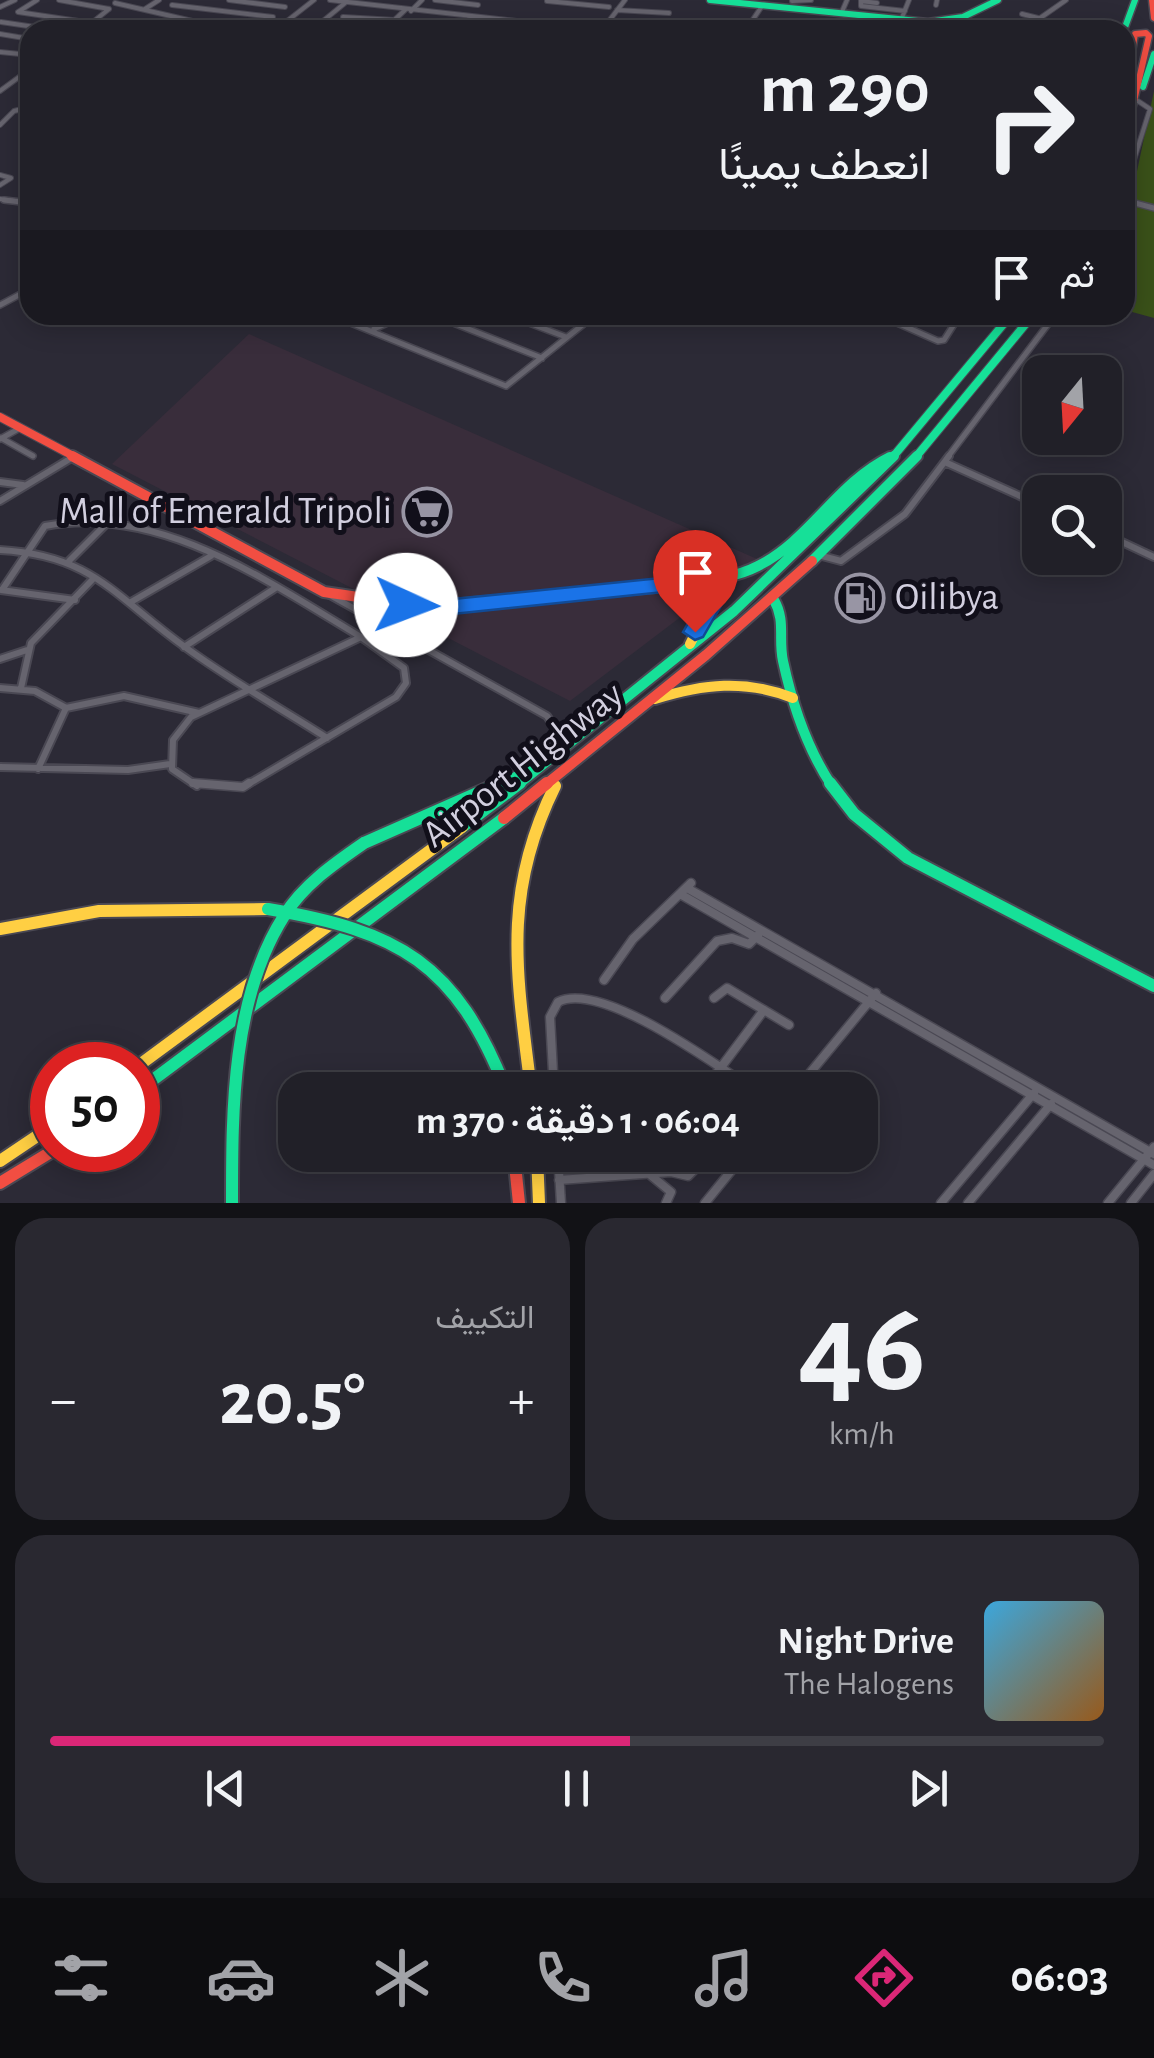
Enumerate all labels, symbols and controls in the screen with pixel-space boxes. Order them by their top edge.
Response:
text: 290 m [760,55,930,125]
icon: right [965,60,1095,190]
text: انعطف يمينًا [718,143,930,188]
icon: arrive [984,250,1039,305]
text: ثم [1059,257,1095,295]
north arrow [1022,355,1122,455]
map controls [1022,355,1122,575]
button: search [1022,475,1122,575]
supermarket icon: Mall of Emerald Tripoli [401,486,453,538]
place label: Mall of Emerald Tripoli [59,493,392,531]
pin [653,530,738,633]
icon: arrive [668,545,723,600]
position arrow [354,553,458,657]
fuel station icon: Oilibya [834,572,886,624]
place label: Oilibya [895,579,999,617]
street label: Airport Highway [416,675,630,855]
speed limit sign: 50 [30,1042,160,1172]
text: 06:04 · 1 دقيقة · 370 m [416,1103,740,1141]
text: 46 [798,1285,926,1415]
text: التكييف [435,1302,535,1334]
text: 20.5° [219,1363,365,1438]
text: − [50,1373,76,1428]
text: + [508,1373,534,1428]
text: km/h [829,1418,895,1450]
text: Night Drive [778,1623,954,1661]
text: The Halogens [784,1668,954,1700]
icon: previous [198,1761,253,1816]
icon: pause [549,1761,604,1816]
icon: next [901,1761,956,1816]
icon: filters [46,1943,116,2013]
icon: car [206,1943,276,2013]
icon: climate [367,1943,437,2013]
icon: phone [528,1943,598,2013]
icon: music [689,1943,759,2013]
icon: directions [849,1943,919,2013]
text: 06:03 [1010,1955,1109,2000]

